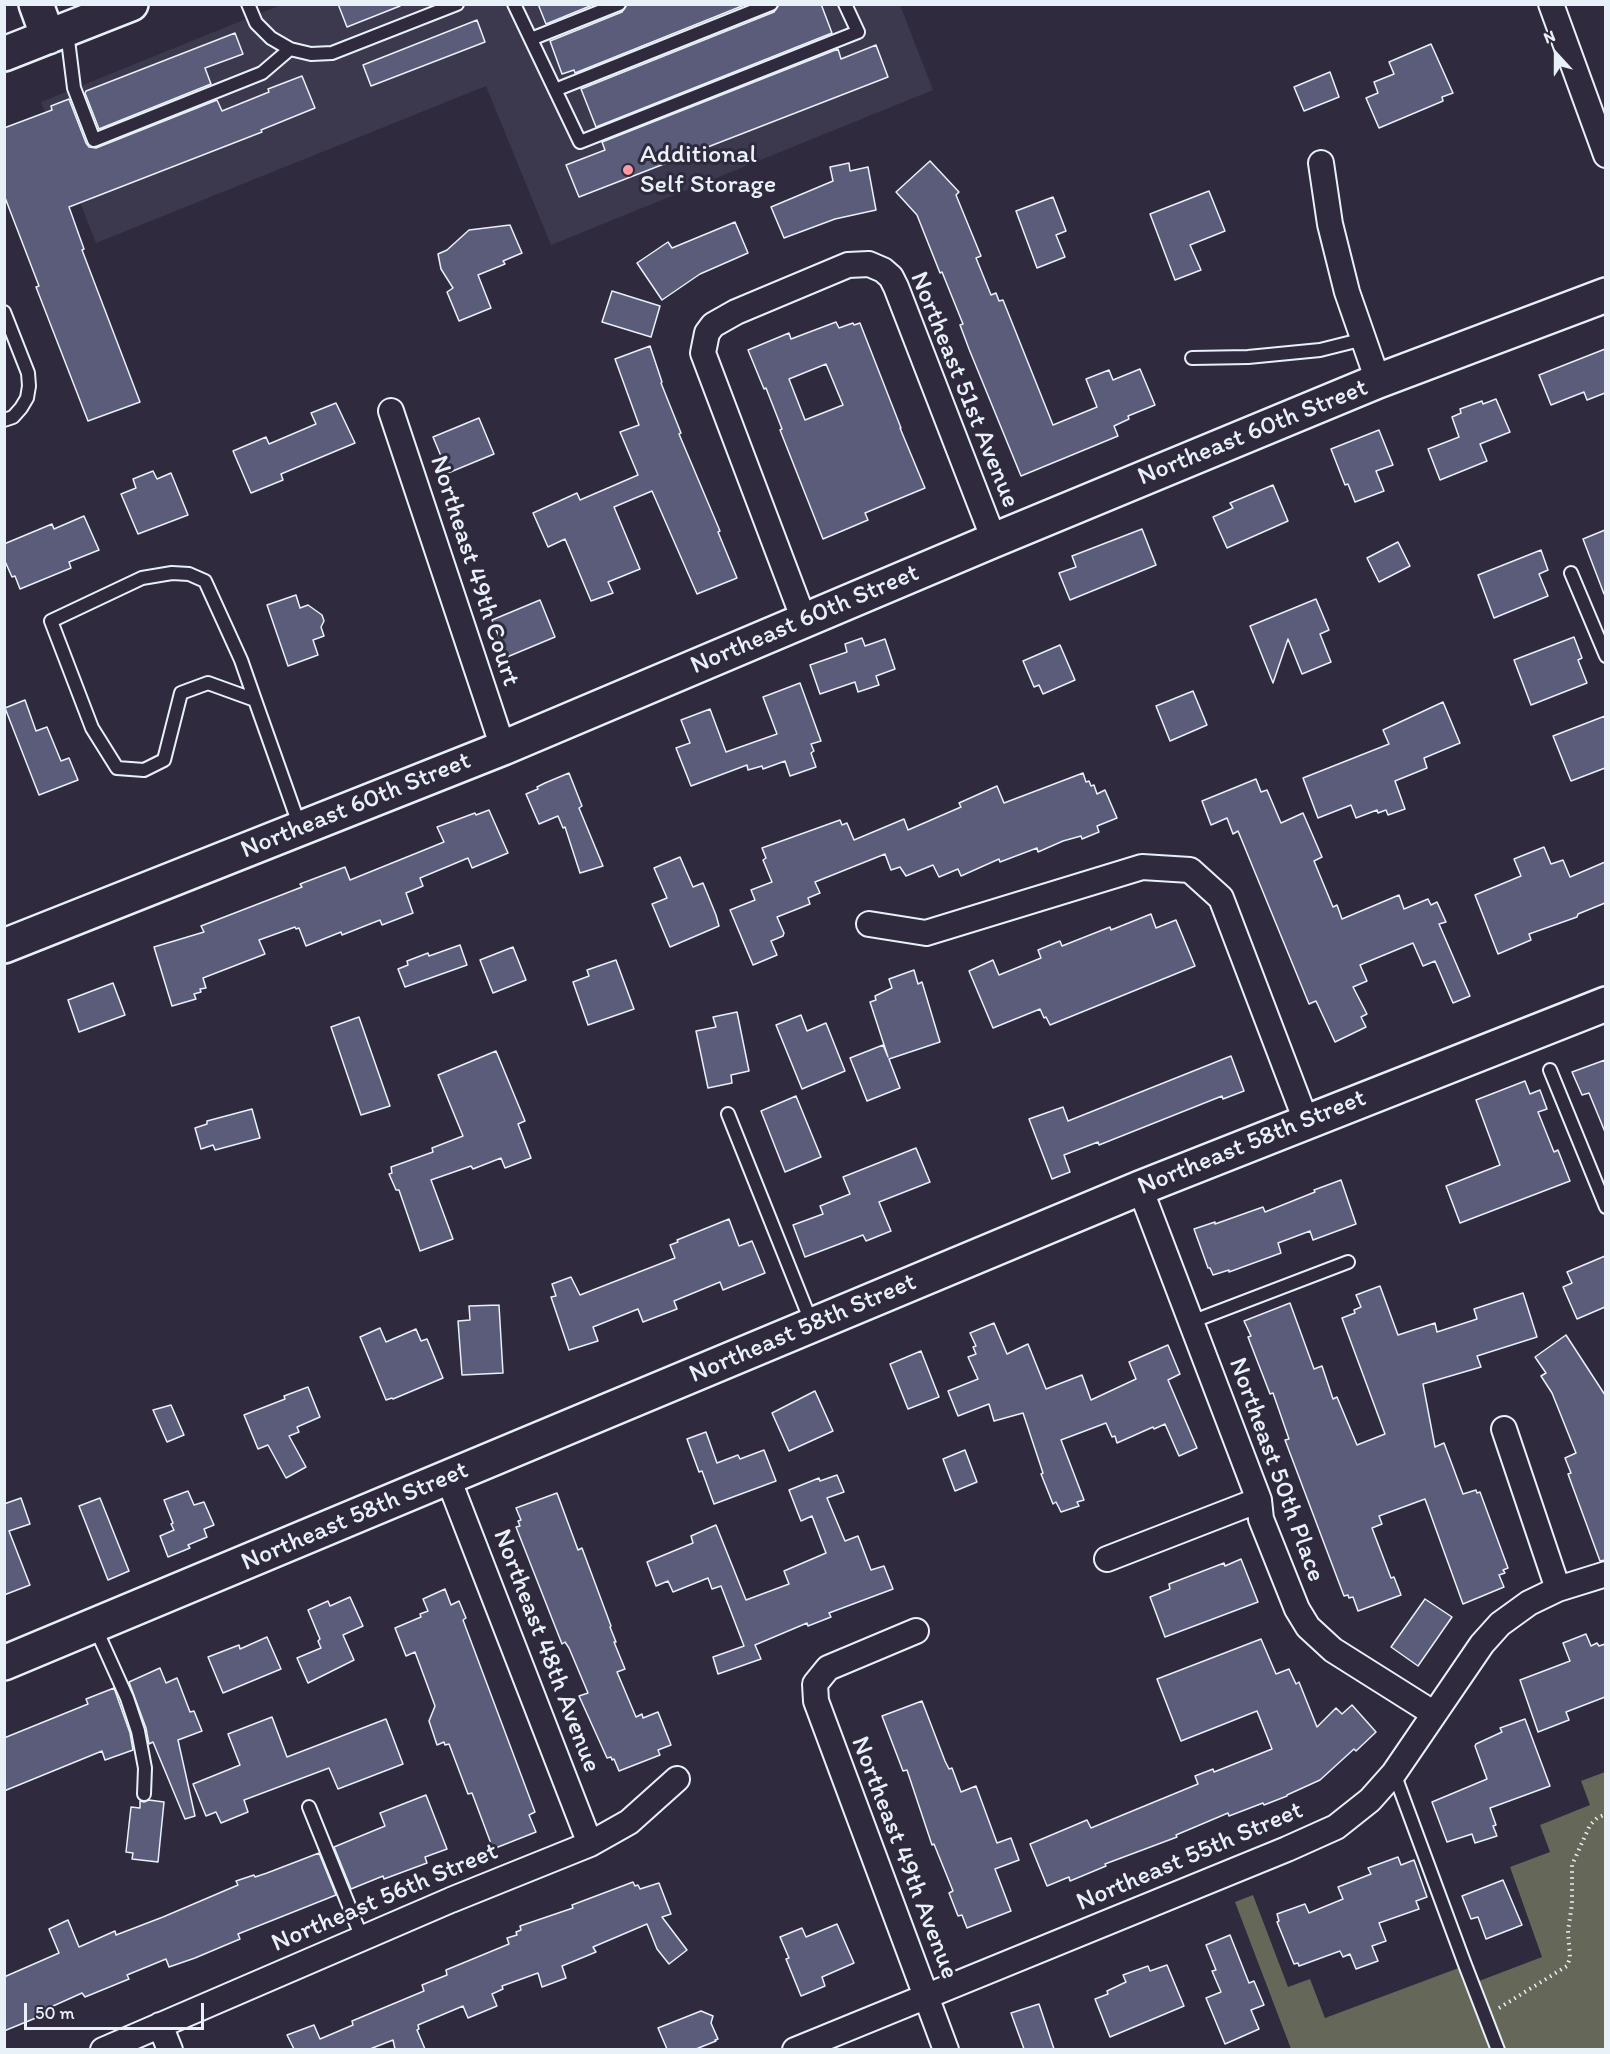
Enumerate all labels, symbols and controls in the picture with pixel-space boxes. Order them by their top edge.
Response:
north arrow [1526,24,1586,84]
text: N [1541,26,1558,48]
place label: Additional Self Storage [640,139,776,200]
marker: Additional Self Storage [621,163,635,177]
street label: Northeast 51st Avenue [902,267,1026,513]
street label: Northeast 60th Street [1134,373,1372,493]
street label: Northeast 49th Court [422,452,526,690]
street label: Northeast 60th Street [686,558,924,682]
street label: Northeast 60th Street [237,746,475,866]
street label: Northeast 58th Street [1133,1083,1371,1203]
street label: Northeast 58th Street [685,1267,921,1391]
street label: Northeast 50th Place [1221,1354,1331,1586]
street label: Northeast 58th Street [237,1455,473,1579]
street label: Northeast 48th Avenue [485,1525,607,1777]
street label: Northeast 49th Avenue [843,1732,965,1984]
street label: Northeast 55th Street [1072,1795,1308,1919]
street label: Northeast 56th Street [267,1836,503,1960]
scale bar [27,1991,207,2029]
text: 50 m [35,2002,75,2024]

